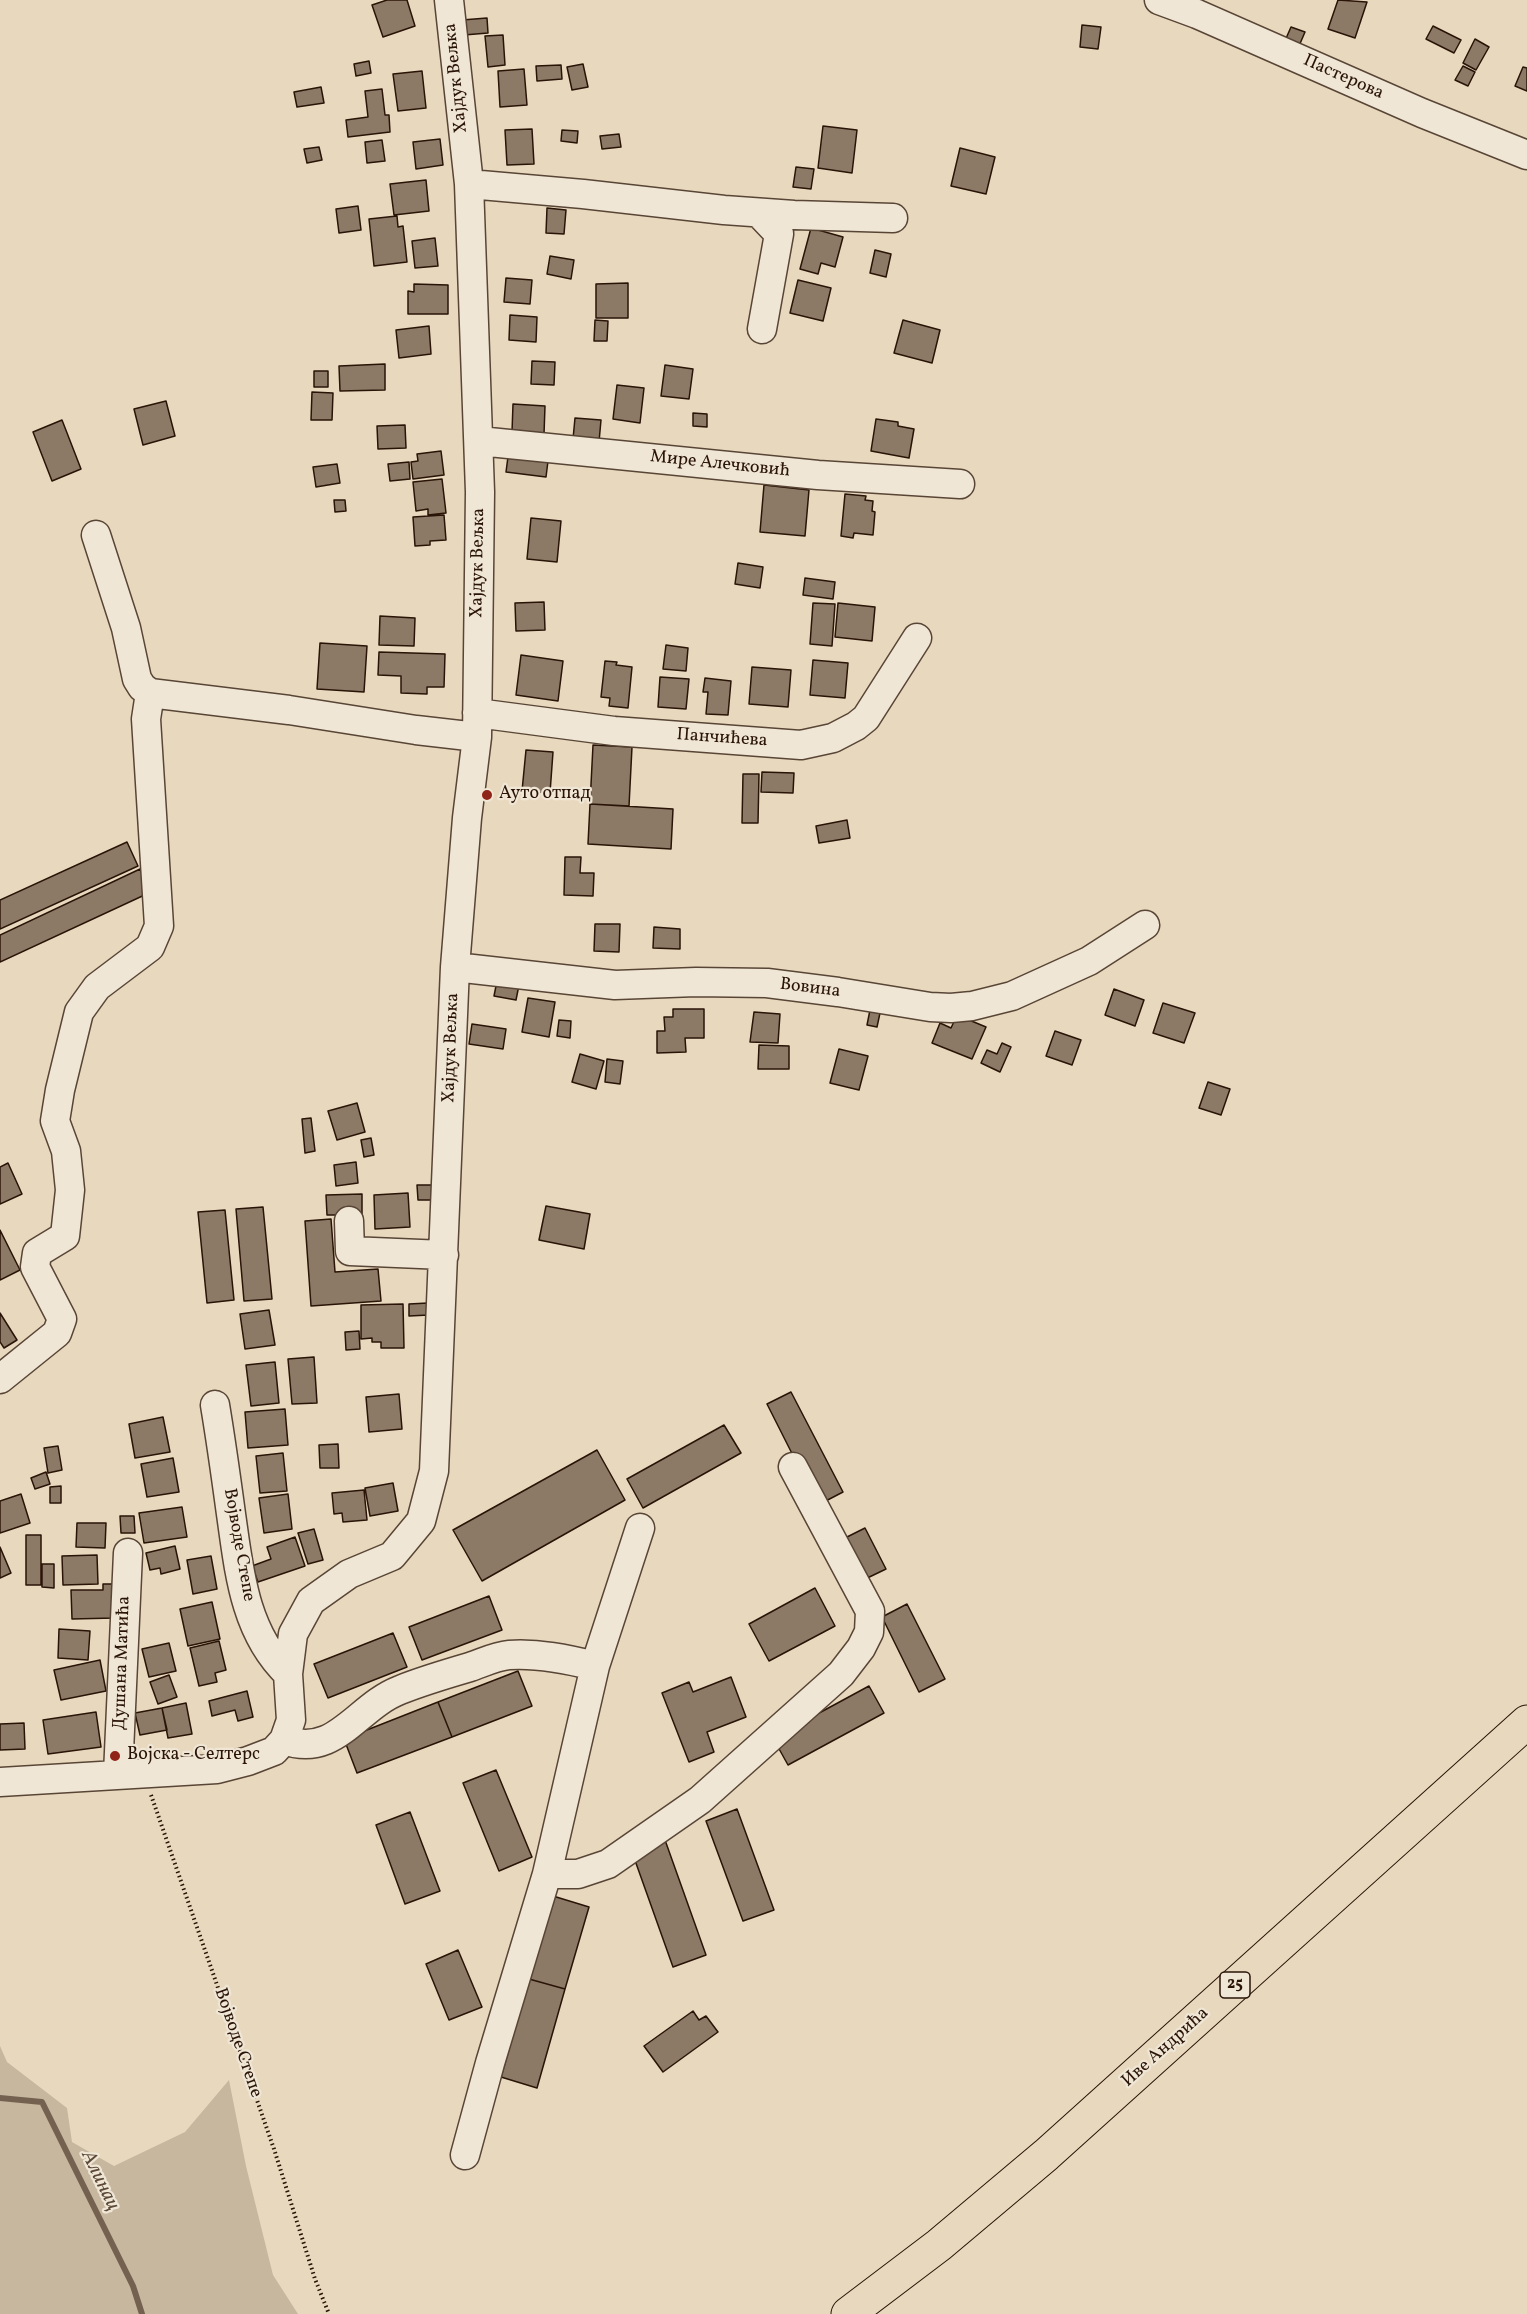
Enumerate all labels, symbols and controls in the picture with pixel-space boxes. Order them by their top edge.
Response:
street label: Хајдук Вељка [441,22,473,134]
street label: Пастерова [1299,51,1387,105]
street label: Мире Алечковић [649,447,791,483]
street label: Хајдук Вељка [467,508,491,618]
street label: Панчићева [676,725,768,753]
place label: Ауто отпад [499,784,591,806]
marker: Ауто отпад [480,788,494,802]
street label: Вовина [779,975,841,1003]
street label: Хајдук Вељка [439,993,465,1103]
street label: Војводе Степе [217,1487,259,1603]
street label: Душана Матића [110,1596,136,1730]
place label: Војска - Селтерс [127,1745,260,1767]
marker: Војска - Селтерс [108,1749,122,1763]
road number: 25 [1220,1972,1250,1998]
street label: Војводе Степе [208,1985,266,2101]
street label: Иве Андрића [1118,2003,1214,2093]
water label: Алинац [74,2147,124,2215]

